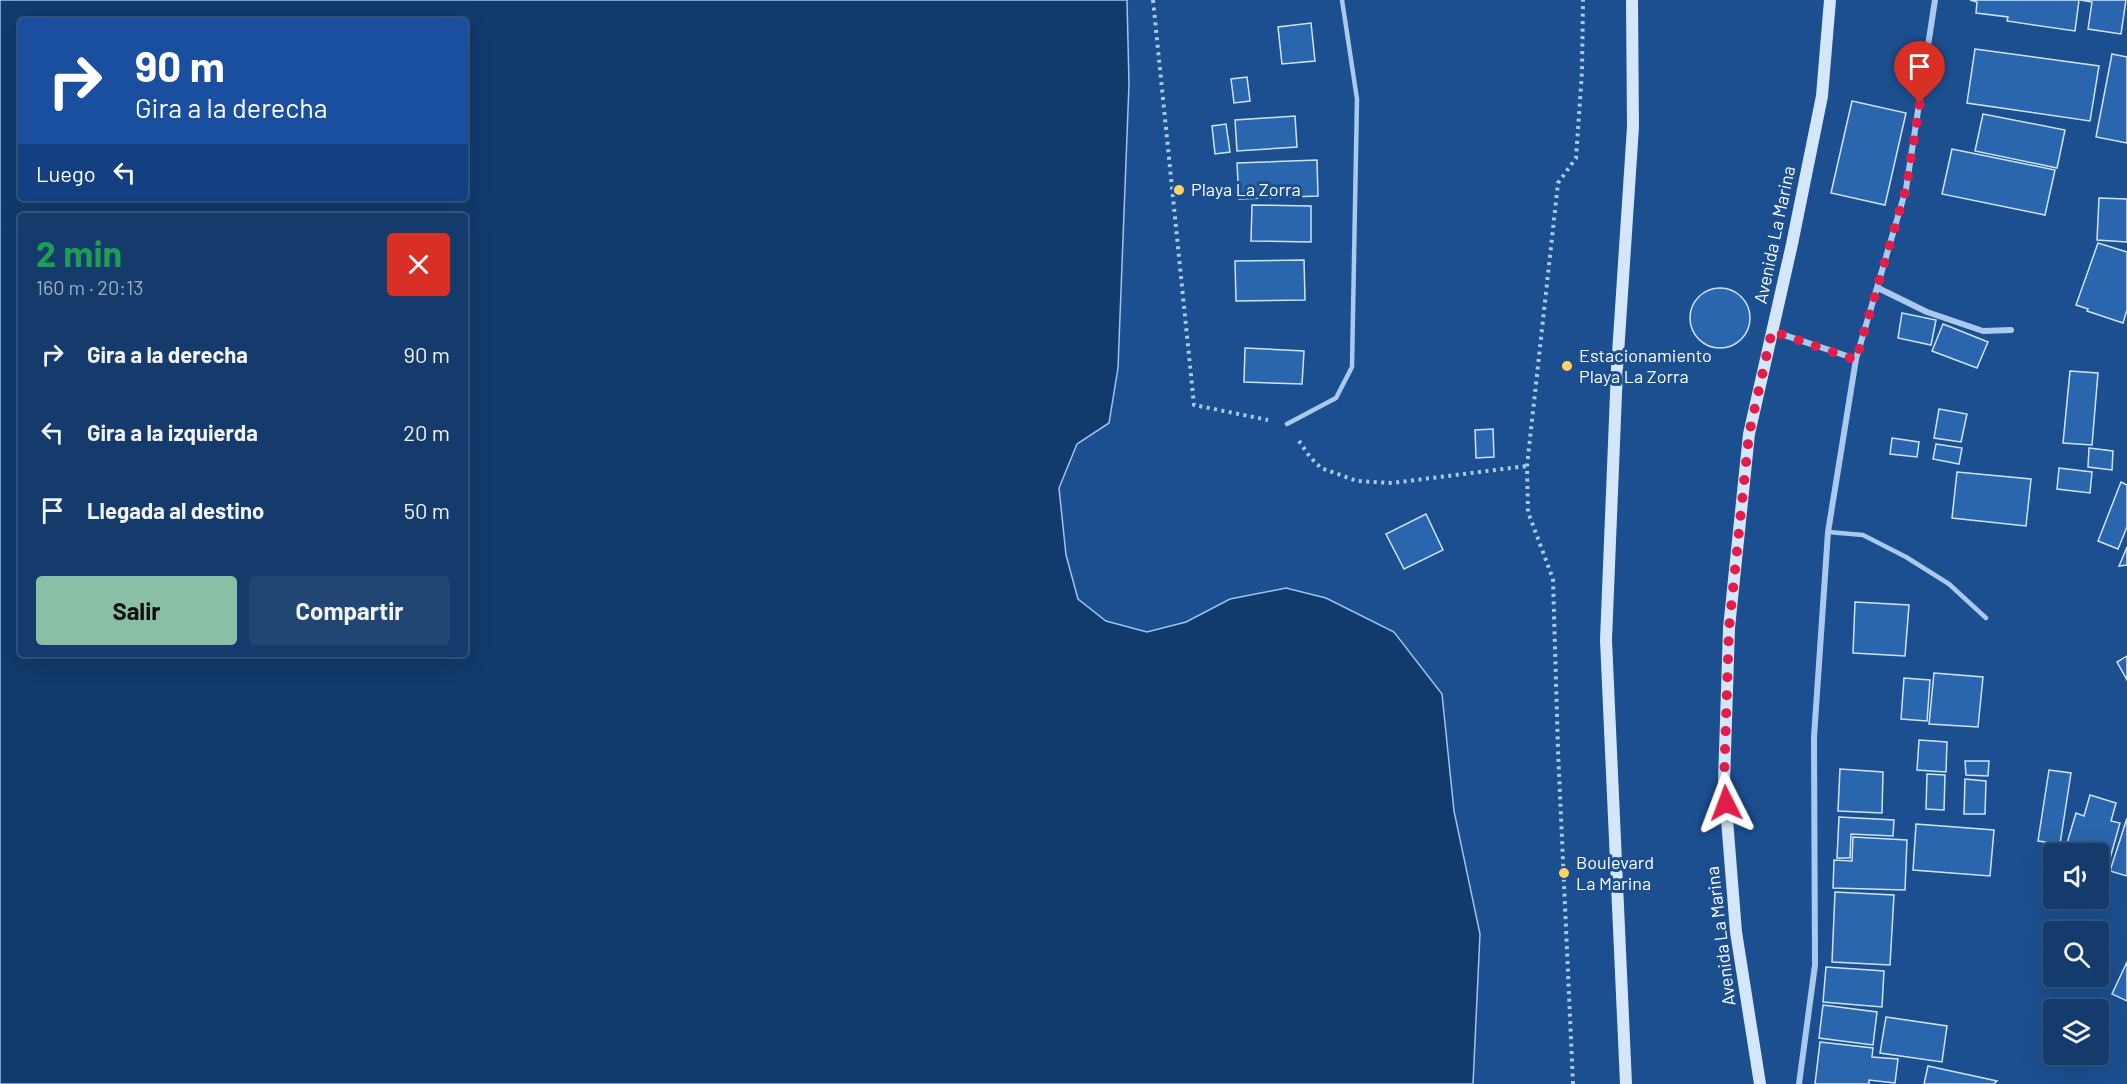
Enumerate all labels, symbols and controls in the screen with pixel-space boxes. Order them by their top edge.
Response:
text: 90 m [135,40,225,90]
pin [1894,41,1945,103]
icon: right [36,42,114,120]
icon: arrive [1903,50,1936,83]
text: Gira a la derecha [135,91,328,123]
icon: left [108,156,141,189]
text: Luego [36,160,96,186]
street label: Avenida La Marina [1749,164,1799,306]
place label: Playa La Zorra [1191,178,1301,200]
marker: Playa La Zorra [1172,183,1186,197]
text: 2 min [36,231,122,274]
button: close [387,233,450,296]
text: 160 m · 20:13 [36,275,143,299]
icon: right [36,338,69,371]
text: Gira a la derecha [87,341,248,367]
text: 90 m [404,341,450,367]
place label: Estacionamiento Playa La Zorra [1579,344,1712,387]
marker: Estacionamiento Playa La Zorra [1560,359,1574,373]
icon: left [36,416,69,449]
text: Gira a la izquierda [87,419,258,445]
text: 20 m [403,419,450,445]
icon: arrive [36,494,69,527]
text: Llegada al destino [87,497,264,523]
text: 50 m [404,497,450,523]
button: Salir [36,576,237,645]
button: Compartir [249,576,450,645]
position arrow [1694,771,1758,835]
map controls [2043,843,2109,1065]
button: sound [2043,843,2109,909]
place label: Boulevard La Marina [1576,851,1654,894]
street label: Avenida La Marina [1701,865,1739,1007]
marker: Boulevard La Marina [1557,866,1571,880]
button: search [2043,921,2109,987]
button: layers [2043,999,2109,1065]

